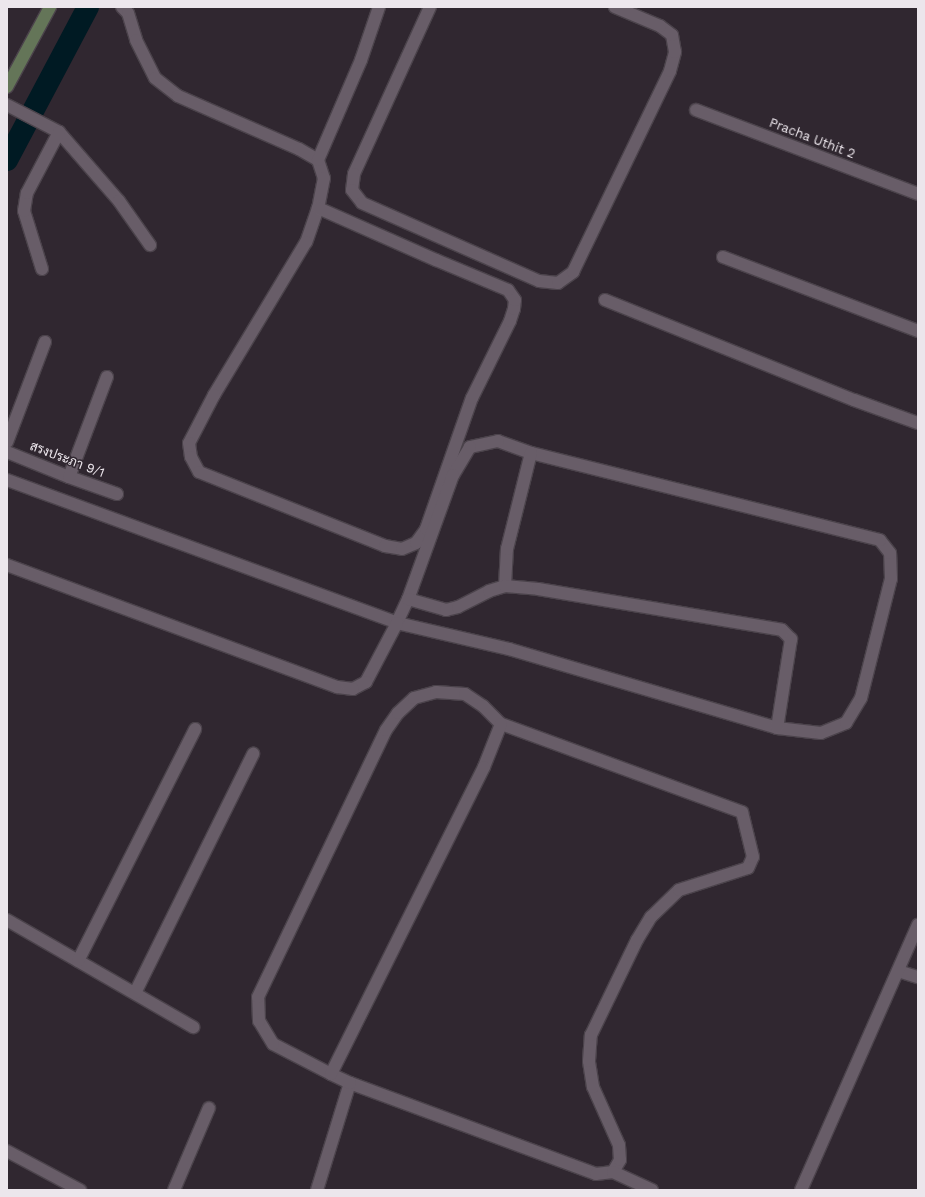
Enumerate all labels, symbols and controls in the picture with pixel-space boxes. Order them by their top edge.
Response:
street label: Pracha Uthit 2 [767,115,857,163]
street label: สรงประภา 9/1 [27,439,107,481]

